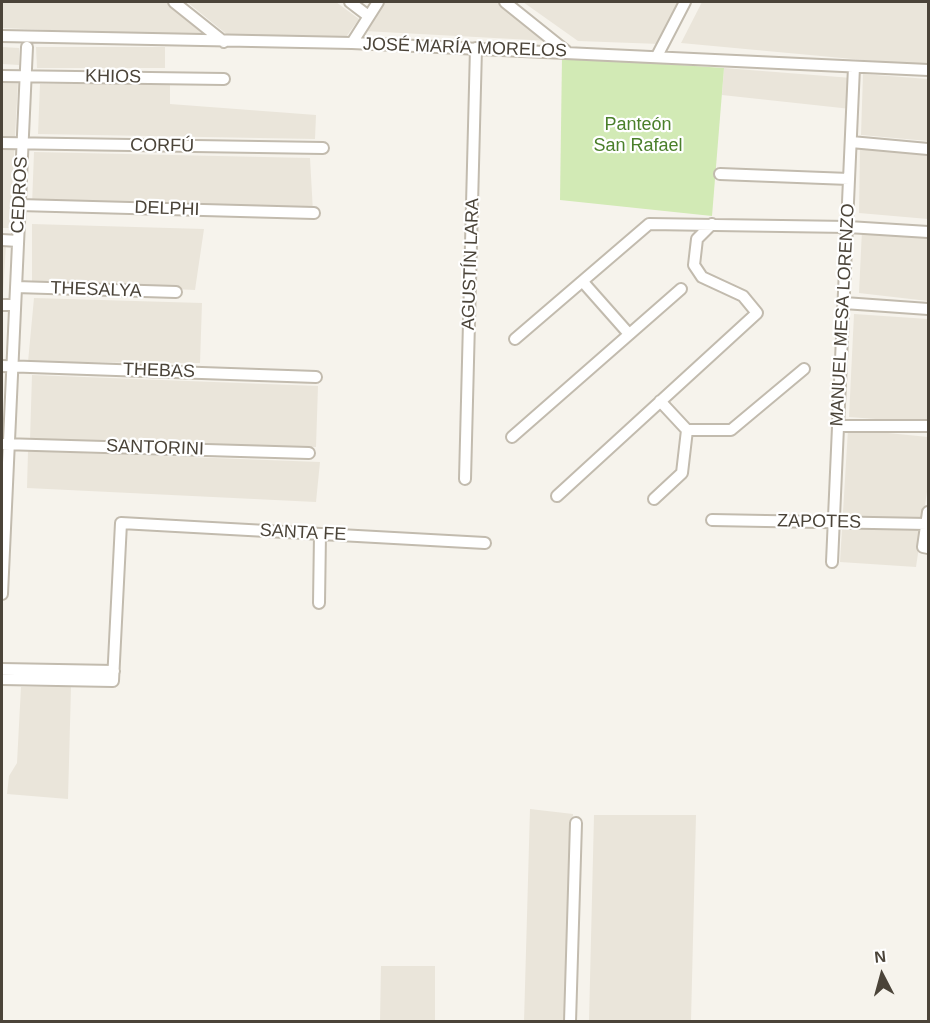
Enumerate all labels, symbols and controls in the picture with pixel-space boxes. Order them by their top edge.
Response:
street label: JOSÉ MARÍA MORELOS [363,34,567,62]
street label: KHIOS [85,66,141,88]
park label: Panteón San Rafael [593,114,683,156]
street label: CORFÚ [130,135,194,157]
street label: CEDROS [7,156,33,234]
street label: DELPHI [134,197,200,221]
street label: AGUSTÍN LARA [458,198,484,330]
street label: MANUEL MESA LORENZO [826,203,860,427]
street label: THESALYA [50,278,142,302]
street label: THEBAS [123,359,195,383]
street label: SANTORINI [106,436,204,460]
street label: ZAPOTES [777,510,861,534]
street label: SANTA FE [259,520,347,546]
north arrow [852,945,912,1005]
text: N [873,948,887,966]

